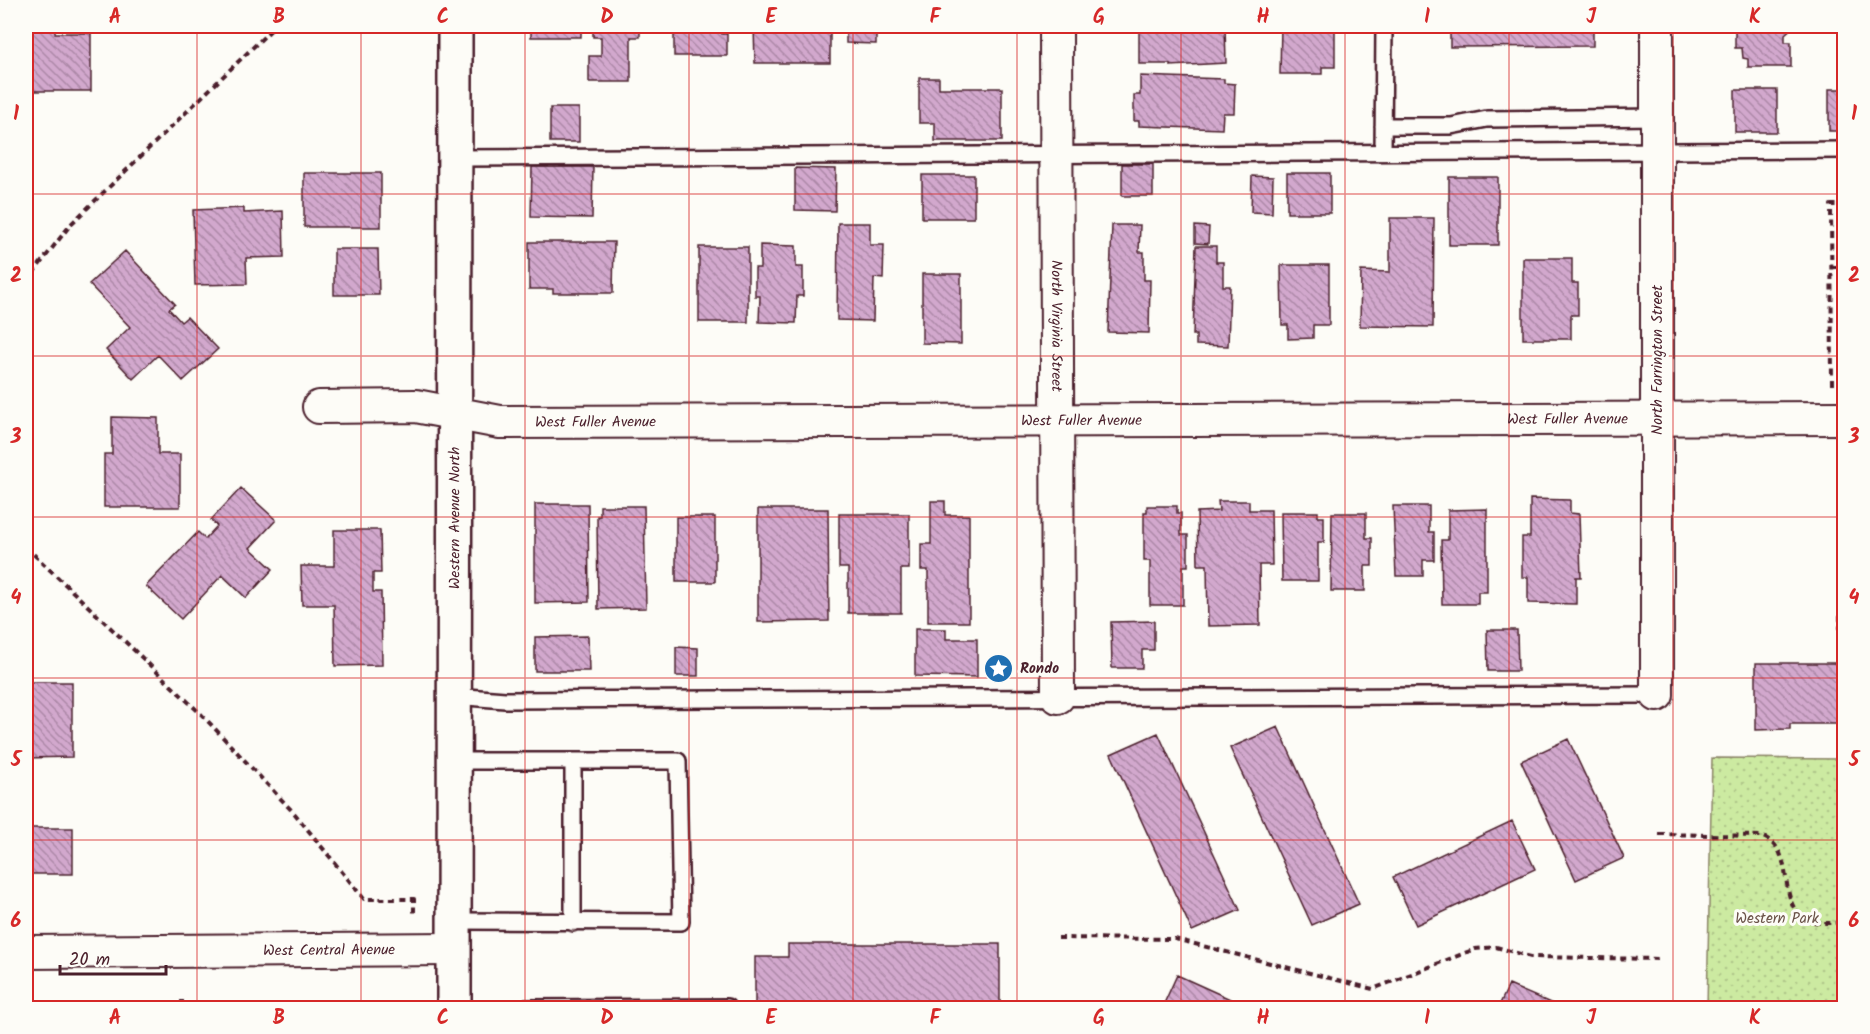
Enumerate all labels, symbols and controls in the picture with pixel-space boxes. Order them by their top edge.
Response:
text: A [109,2,121,34]
text: B [273,2,285,34]
text: C [437,2,449,34]
text: D [600,2,614,34]
text: E [765,2,777,34]
text: F [930,2,942,34]
text: G [1093,2,1105,34]
text: H [1256,2,1270,34]
text: I [1424,2,1430,34]
text: J [1586,2,1597,34]
text: K [1749,2,1761,34]
text: 1 [13,99,19,131]
text: 1 [1851,99,1857,131]
street label: North Virginia Street [1044,260,1068,392]
text: 2 [10,261,22,293]
text: 2 [1848,261,1860,293]
street label: North Farrington Street [1646,285,1670,435]
street label: West Fuller Avenue [1507,408,1628,432]
street label: West Fuller Avenue [1021,409,1142,433]
street label: West Fuller Avenue [535,411,656,435]
text: 3 [10,422,22,454]
text: 3 [1848,422,1860,454]
street label: Western Avenue North [443,447,468,589]
text: 4 [11,583,22,615]
text: 4 [1849,583,1860,615]
place icon: Rondo [983,652,1015,684]
place label: Rondo [1020,657,1059,681]
text: 5 [10,745,23,777]
text: 5 [1848,745,1861,777]
text: 6 [11,906,22,938]
text: 6 [1849,906,1860,938]
park label: Western Park [1735,907,1820,931]
scale bar [60,938,166,976]
street label: West Central Avenue [263,938,395,963]
text: 20 m [69,946,110,975]
text: A [109,1003,121,1034]
text: B [273,1003,285,1034]
text: C [437,1003,449,1034]
text: D [600,1003,614,1034]
text: E [765,1003,777,1034]
text: F [930,1003,942,1034]
text: G [1093,1003,1105,1034]
text: H [1256,1003,1270,1034]
text: I [1424,1003,1430,1034]
text: J [1586,1003,1597,1034]
text: K [1749,1003,1761,1034]

